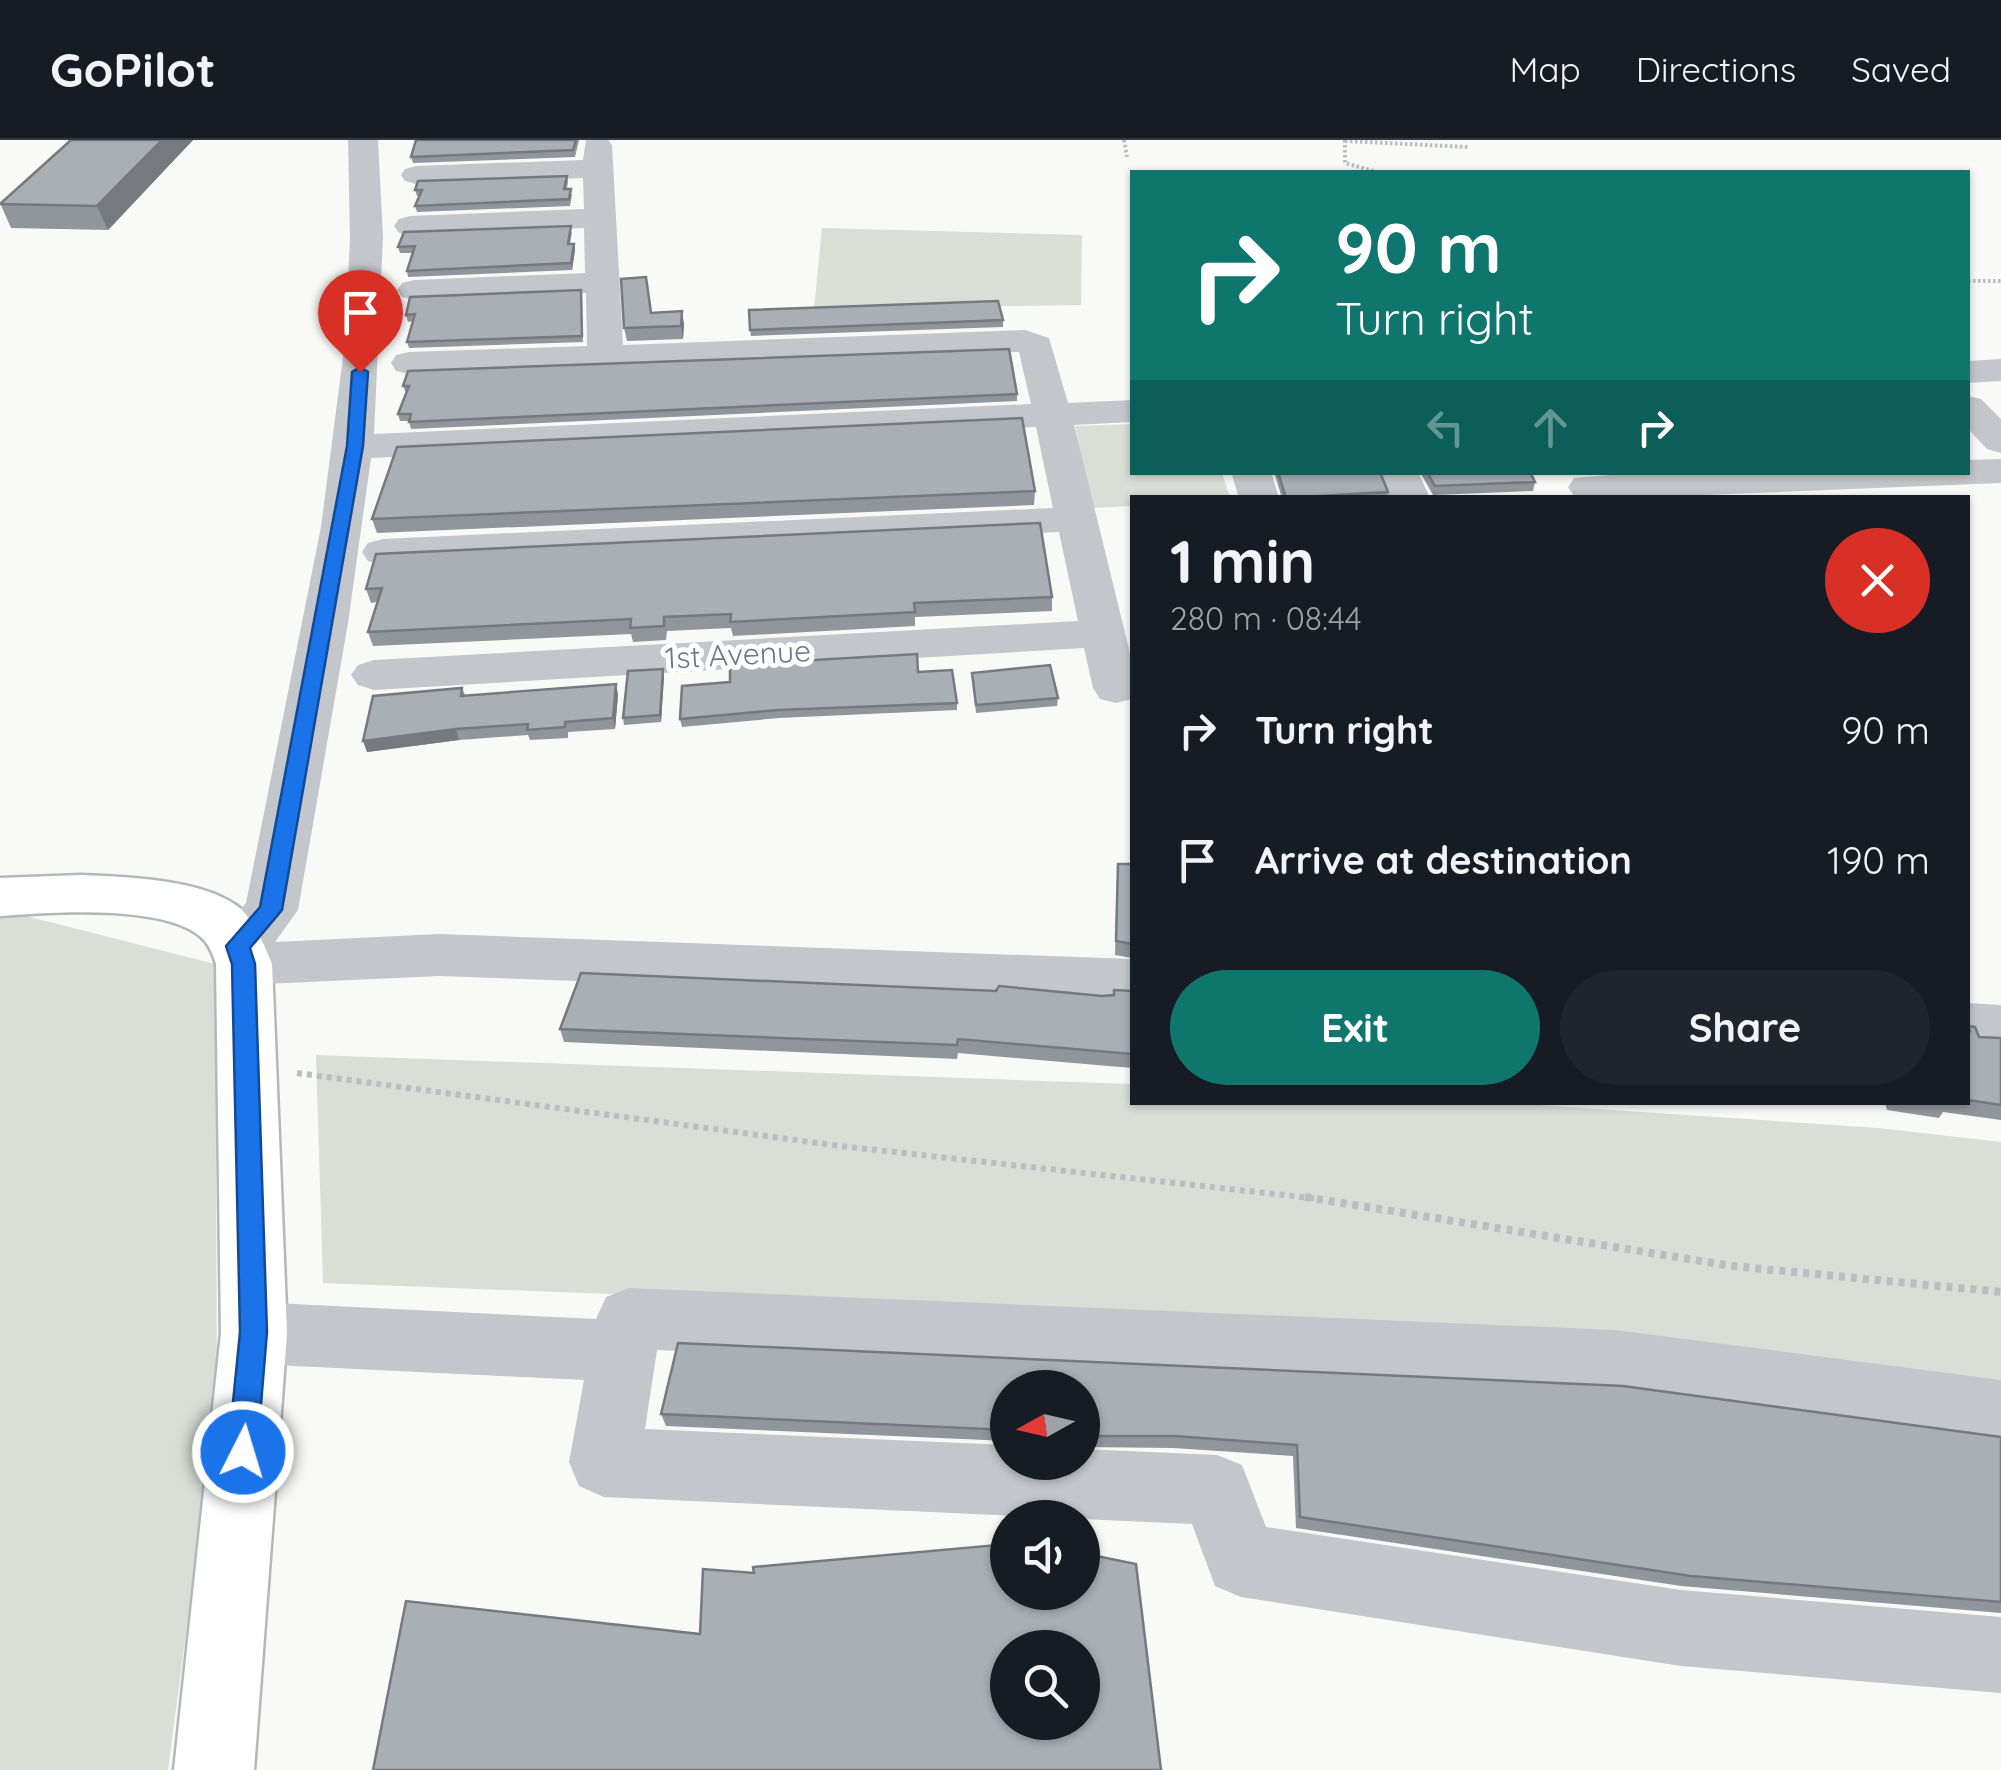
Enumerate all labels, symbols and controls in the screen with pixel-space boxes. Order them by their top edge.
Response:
text: GoPilot [50,39,216,99]
text: Map [1509,47,1581,91]
text: Directions [1636,47,1796,91]
text: Saved [1851,47,1951,91]
text: 90 m [1335,203,1502,291]
icon: right [1170,210,1300,340]
pin [318,270,403,373]
icon: arrive [333,285,388,340]
text: Turn right [1335,290,1534,346]
icon: left [1418,400,1473,455]
icon: ahead [1523,400,1578,455]
icon: right [1628,400,1683,455]
text: 1 min [1170,523,1315,598]
button: close [1825,528,1930,633]
text: 280 m · 08:44 [1170,598,1362,638]
street label: 1st Avenue [664,631,812,677]
icon: right [1170,703,1225,758]
text: Turn right [1255,706,1434,754]
text: 90 m [1841,706,1930,754]
icon: arrive [1170,833,1225,888]
text: Arrive at destination [1255,836,1632,884]
text: 190 m [1827,836,1930,884]
button: Exit [1170,970,1540,1085]
button: Share [1560,970,1930,1085]
north arrow [990,1370,1100,1480]
map controls [990,1370,1100,1740]
position arrow [191,1400,295,1504]
button: sound [990,1500,1100,1610]
button: search [990,1630,1100,1740]

